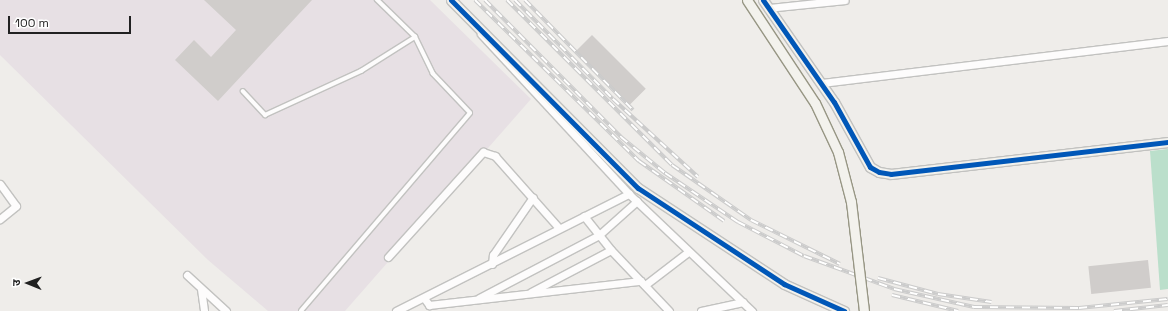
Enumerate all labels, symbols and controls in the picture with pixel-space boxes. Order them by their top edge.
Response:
scale bar [10,8,133,34]
text: 100 m [15,15,49,31]
north arrow [8,263,48,303]
text: उ [9,279,23,286]

